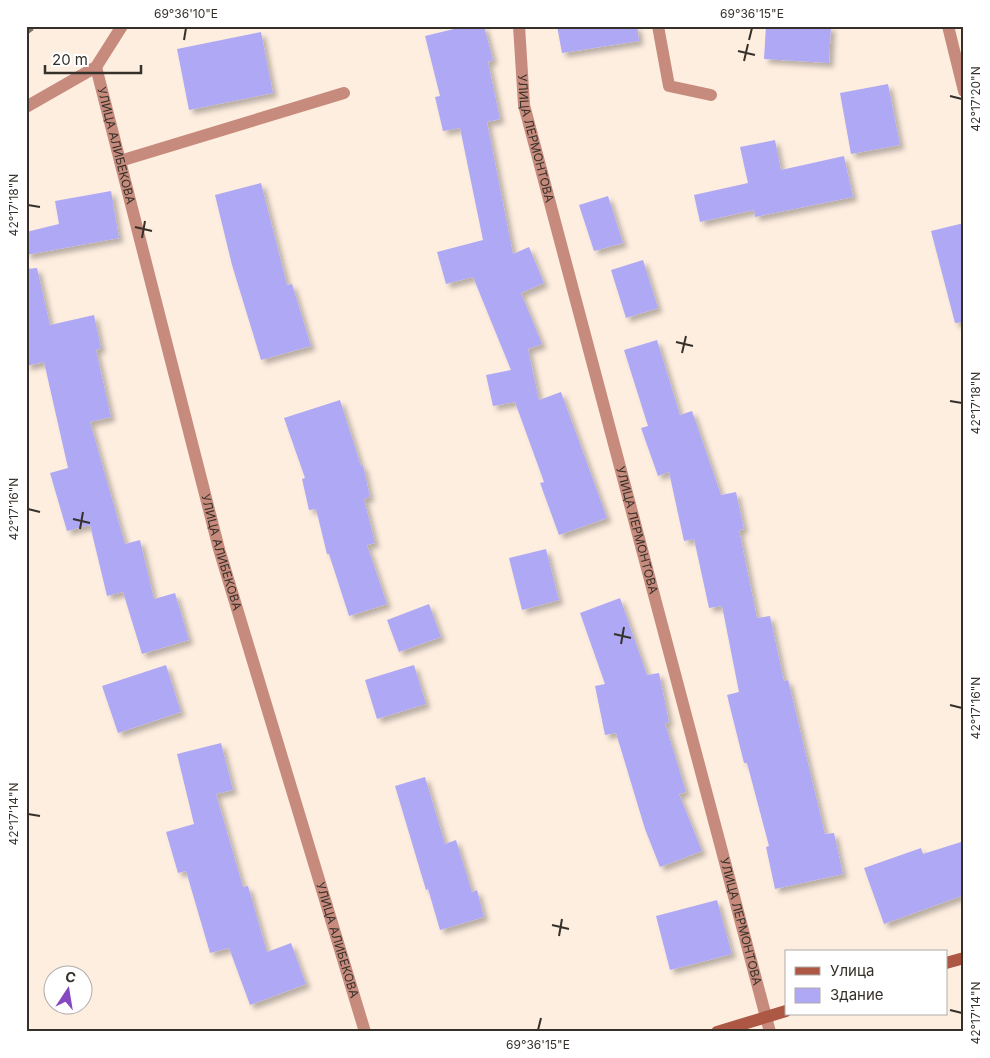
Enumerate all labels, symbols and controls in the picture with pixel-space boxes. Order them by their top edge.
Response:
text: 69°36'10"E [154,6,218,21]
text: 69°36'15"E [720,6,784,21]
scale bar [45,42,141,74]
text: 20 m [52,50,88,69]
text: 42°17'20"N [968,66,983,132]
street label: УЛИЦА ЛЕРМОНТОВА [515,74,558,204]
street label: УЛИЦА АЛИБЕКОВА [94,85,139,205]
text: 42°17'18"N [6,174,21,236]
text: 42°17'18"N [968,372,983,434]
street label: УЛИЦА ЛЕРМОНТОВА [613,465,661,595]
text: 42°17'16"N [6,478,21,540]
street label: УЛИЦА АЛИБЕКОВА [198,492,245,612]
text: 42°17'16"N [968,677,983,739]
text: 42°17'14"N [6,782,21,846]
street label: УЛИЦА ЛЕРМОНТОВА [717,856,765,987]
street label: УЛИЦА АЛИБЕКОВА [313,880,362,1000]
legend [785,950,948,1016]
text: Улица [830,961,874,980]
north arrow [42,966,92,1016]
text: С [64,967,78,986]
text: 42°17'14"N [968,981,983,1045]
text: Здание [830,985,884,1004]
text: 69°36'15"E [506,1037,570,1052]

